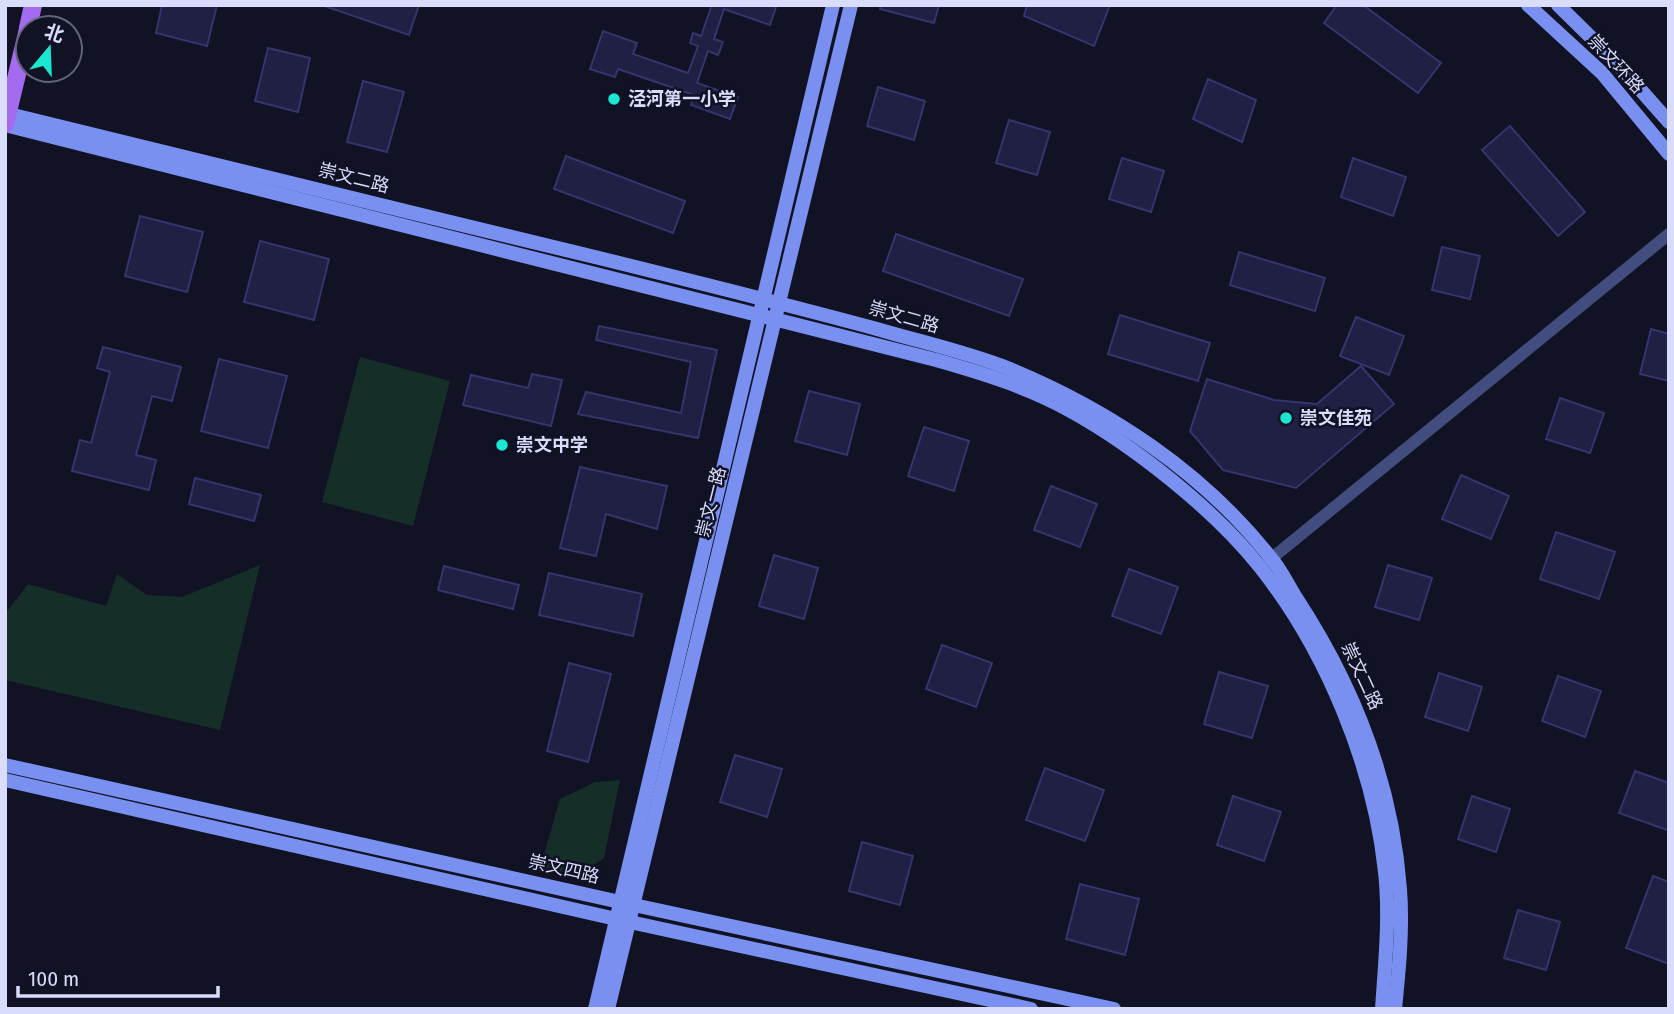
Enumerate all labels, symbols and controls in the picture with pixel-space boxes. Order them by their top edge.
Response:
north arrow [14,14,84,84]
text: 北 [42,19,67,47]
street label: 崇文环路 [1583,30,1649,98]
place label: 泾河第一小学 [628,88,736,110]
marker: 泾河第一小学 [606,91,622,107]
street label: 崇文二路 [316,159,392,197]
street label: 崇文二路 [866,297,942,337]
place label: 崇文佳苑 [1300,407,1372,429]
marker: 崇文佳苑 [1278,410,1294,426]
place label: 崇文中学 [516,434,588,456]
marker: 崇文中学 [494,437,510,453]
street label: 崇文一路 [692,464,730,540]
street label: 崇文二路 [1337,639,1387,713]
street label: 崇文四路 [526,850,602,888]
scale bar [18,954,217,998]
text: 100 m [28,966,79,992]

